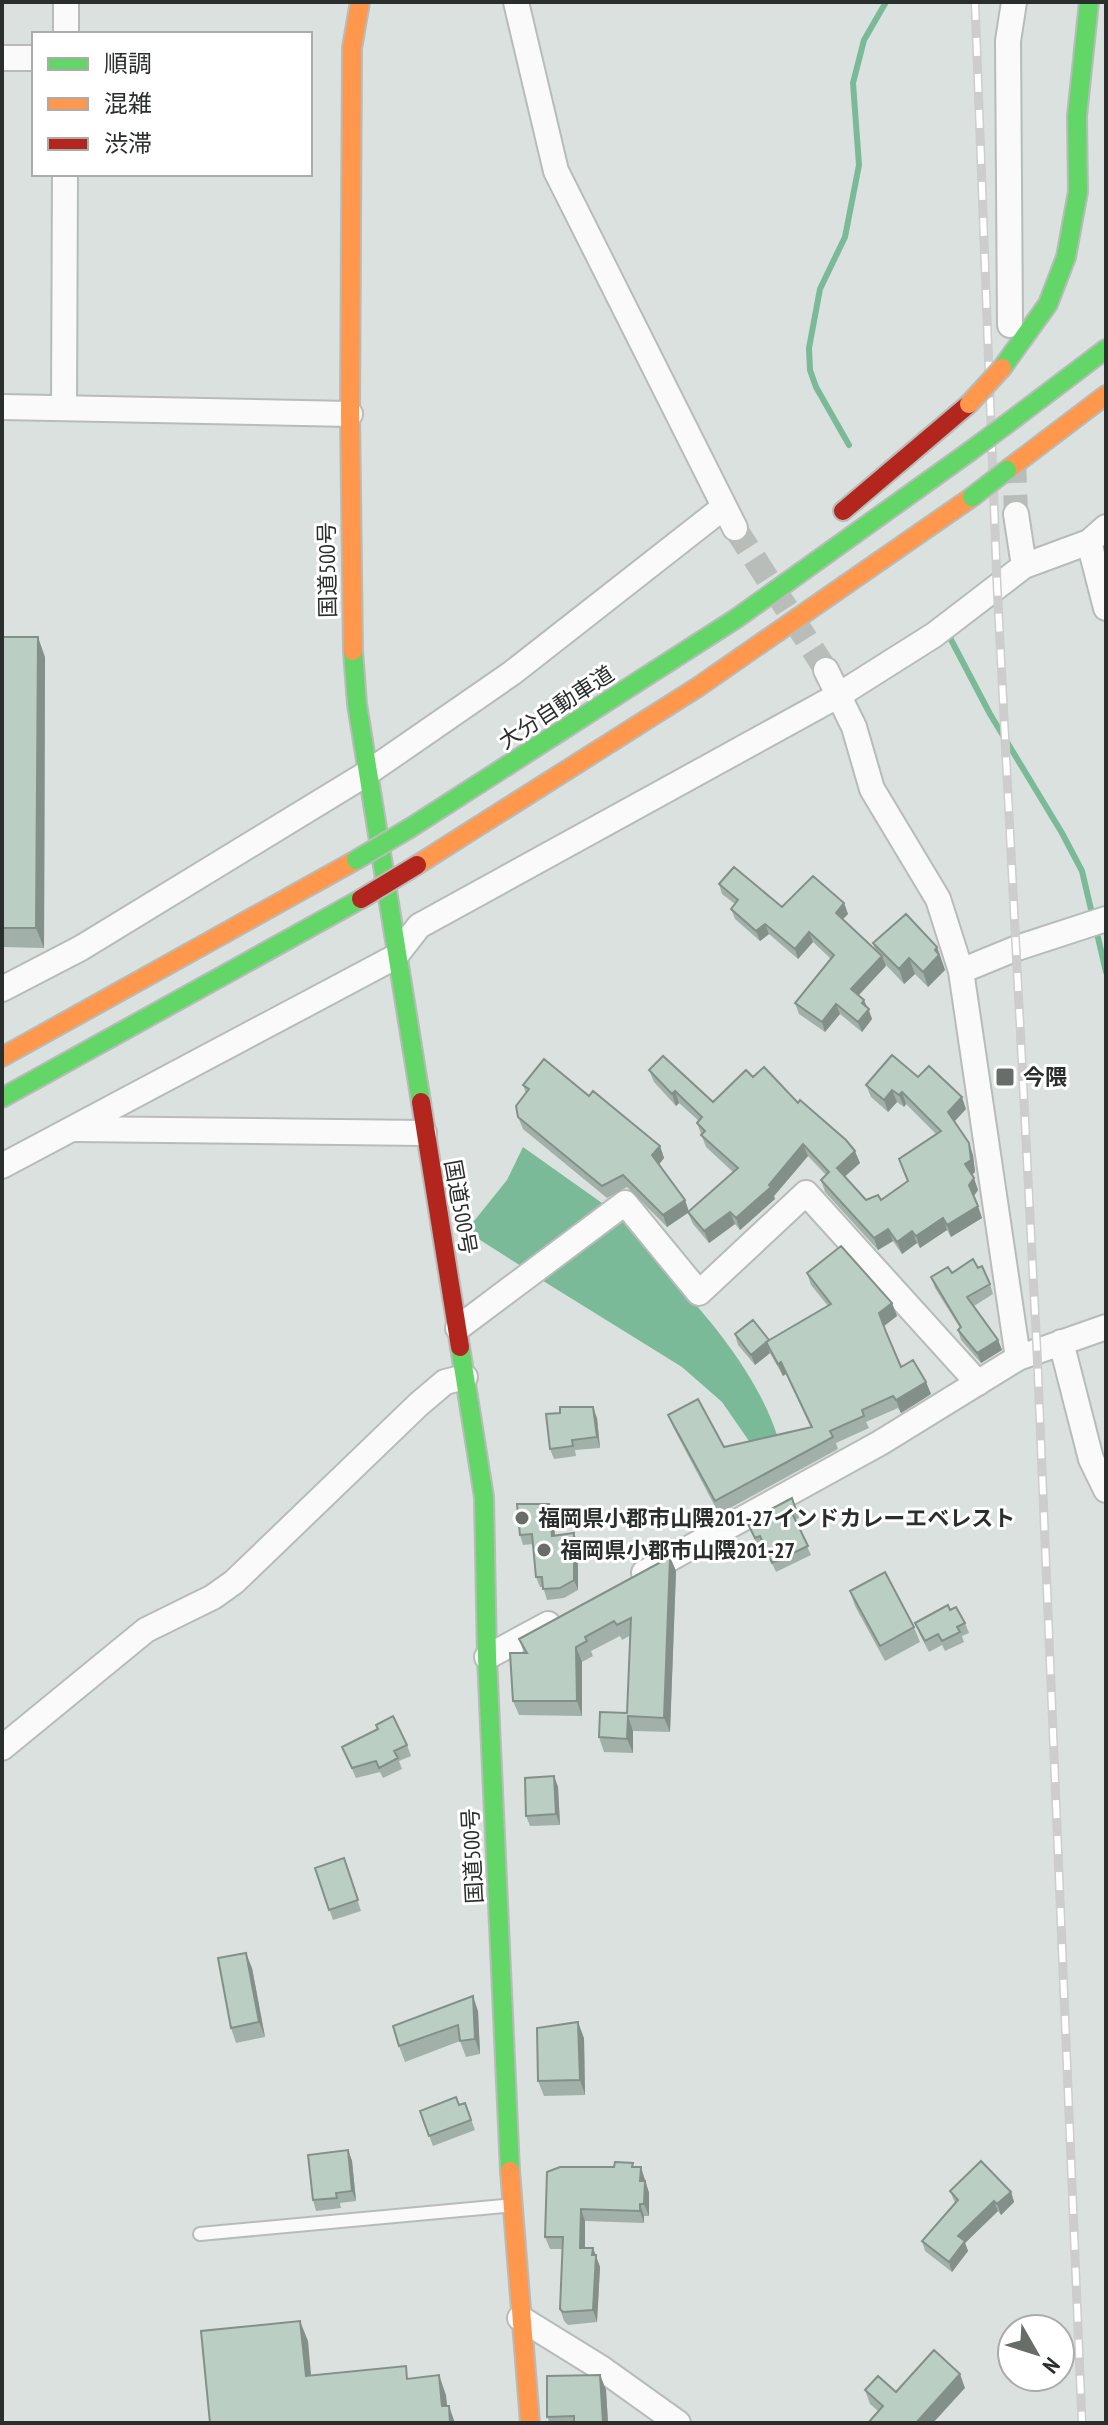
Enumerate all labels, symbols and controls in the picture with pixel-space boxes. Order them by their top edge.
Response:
legend [32,32,312,176]
text: 順調 [104,48,152,79]
text: 混雑 [104,88,152,119]
text: 渋滞 [104,128,152,159]
street label: 国道500号 [312,522,342,618]
street label: 大分自動車道 [493,659,619,755]
place label: 今隈 [1023,1063,1067,1091]
marker: 今隈 [994,1066,1016,1088]
street label: 国道500号 [439,1157,483,1257]
place label: 福岡県小郡市山隈201-27インドカレーエベレスト [538,1504,1015,1532]
marker: 福岡県小郡市山隈201-27インドカレーエベレスト [513,1509,531,1527]
place label: 福岡県小郡市山隈201-27 [560,1536,795,1564]
marker: 福岡県小郡市山隈201-27 [535,1541,553,1559]
street label: 国道500号 [456,1807,488,1905]
north arrow [996,2313,1076,2393]
text: N [1037,2352,1066,2379]

